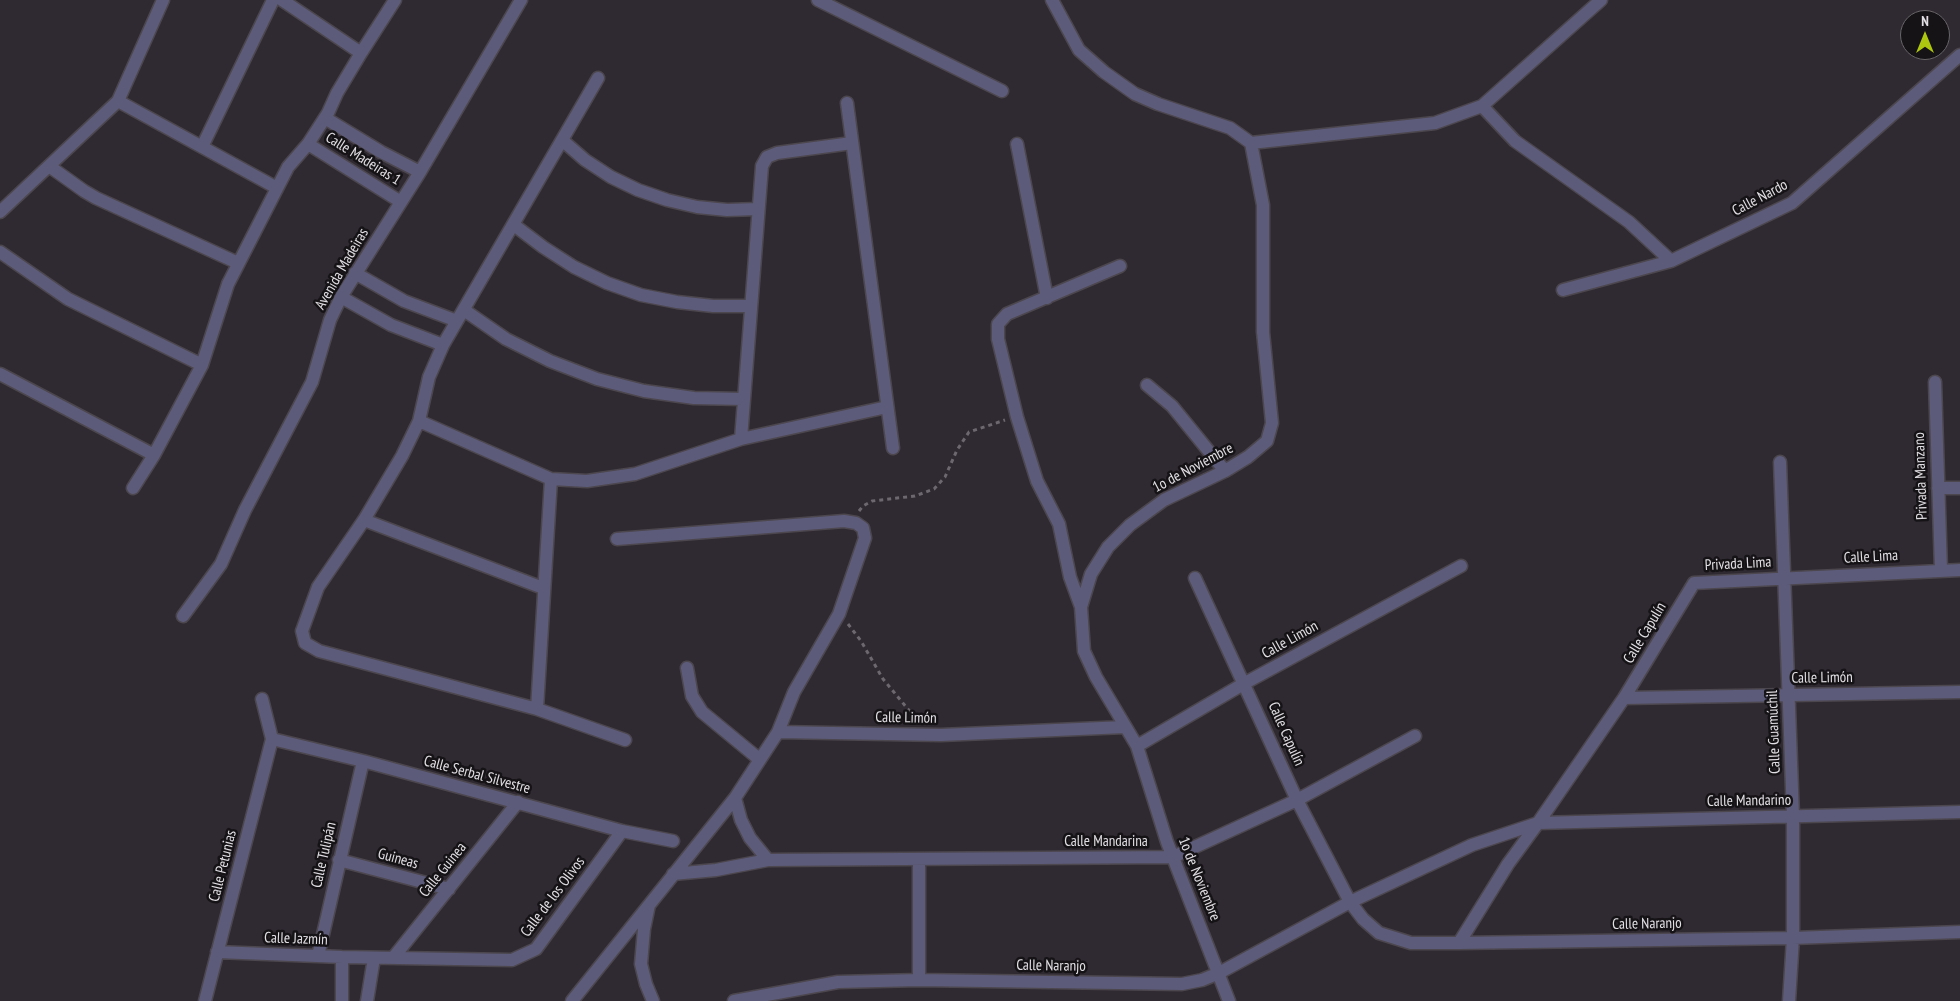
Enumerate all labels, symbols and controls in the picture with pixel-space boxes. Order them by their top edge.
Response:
north arrow [1900,10,1950,60]
text: N [1921,12,1929,30]
street label: Calle Madeiras 1 [322,129,404,189]
street label: Calle Nardo [1729,176,1791,220]
street label: Avenida Madeiras [311,225,373,313]
street label: Privada Manzano [1910,432,1932,520]
street label: 1o de Noviembre [1150,439,1236,497]
street label: Calle Lima [1843,547,1899,567]
street label: Privada Lima [1704,553,1772,575]
street label: Calle Capulín [1620,599,1670,667]
street label: Calle Limón [1259,617,1321,663]
street label: Calle Limón [1791,668,1853,688]
street label: Calle Guamúchil [1764,690,1784,774]
street label: Calle Capulín [1264,699,1308,769]
street label: Calle Limón [875,708,937,728]
street label: Calle Serbal Silvestre [422,752,532,798]
street label: Calle Mandarino [1707,791,1791,811]
street label: Calle Tulipán [308,820,340,890]
street label: Calle Petunias [205,828,241,904]
street label: Calle Mandarina [1064,833,1148,851]
street label: 1o de Noviembre [1174,835,1224,923]
street label: Calle Guinea [416,839,470,901]
street label: Guineas [376,845,420,873]
street label: Calle de los Olivos [517,853,589,941]
street label: Calle Naranjo [1612,914,1682,934]
street label: Calle Jazmín [264,929,328,949]
street label: Calle Naranjo [1016,956,1086,976]

